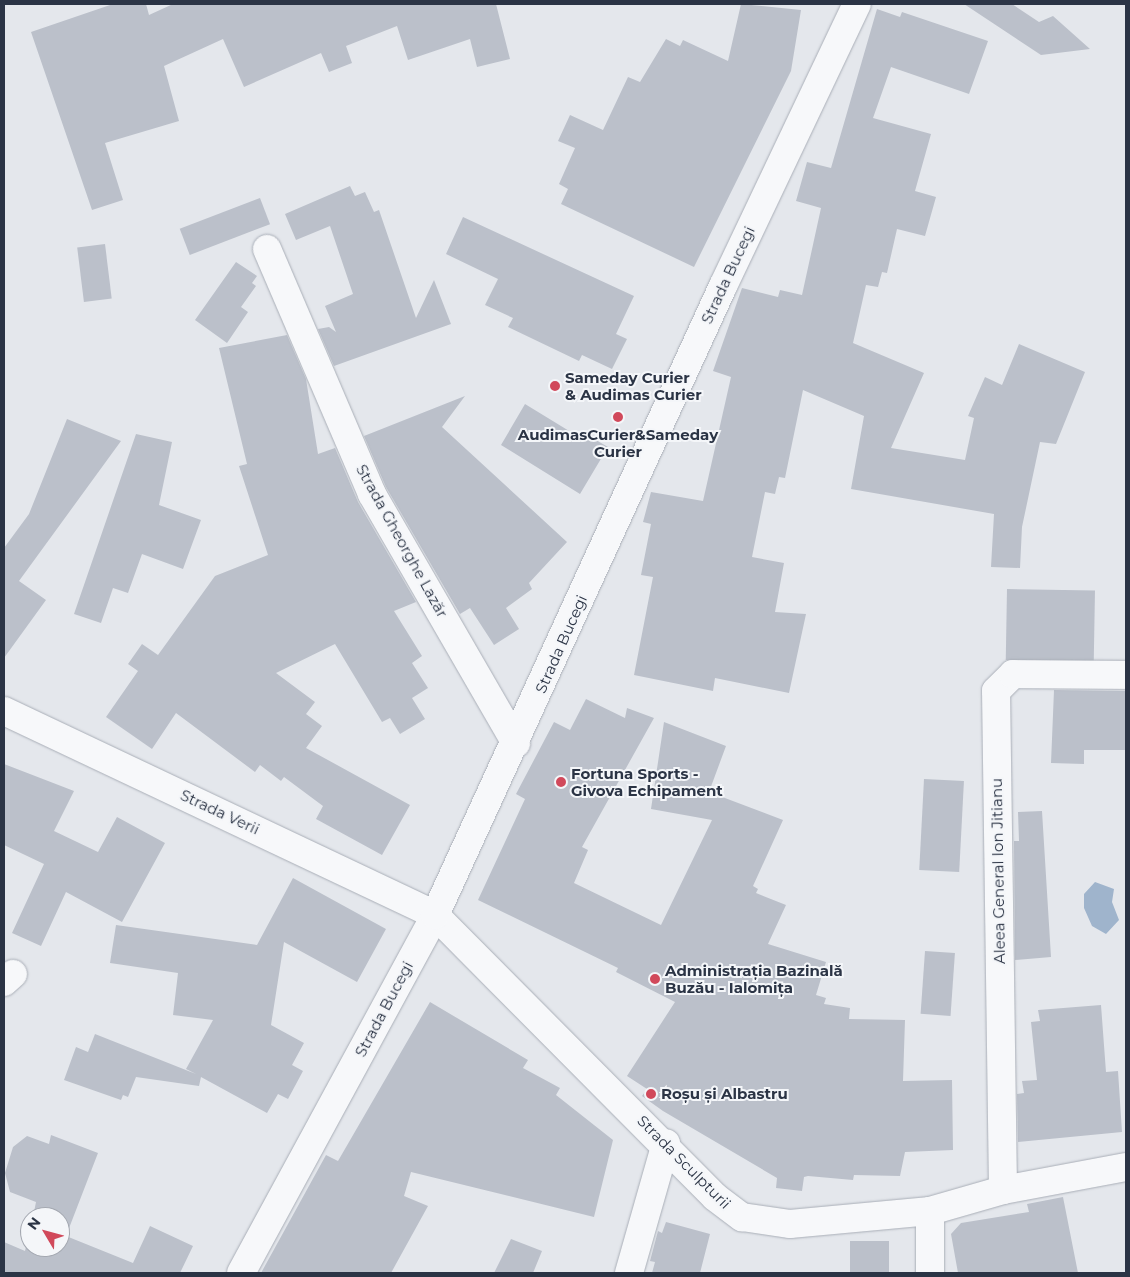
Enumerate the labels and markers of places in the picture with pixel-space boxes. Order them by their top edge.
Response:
place label: Sameday Curier & Audimas Curier [565,368,702,403]
marker: Sameday Curier & Audimas Curier [549,380,561,392]
marker: AudimasCurier&Sameday Curier [612,411,624,423]
place label: AudimasCurier&Sameday Curier [518,425,718,460]
place label: Fortuna Sports - Givova Echipament [571,764,723,799]
marker: Fortuna Sports - Givova Echipament [555,776,567,788]
place label: Administrația Bazinală Buzău - Ialomița [665,961,843,996]
marker: Administrația Bazinală Buzău - Ialomița [649,973,661,985]
place label: Roșu și Albastru [661,1085,788,1103]
marker: Roșu și Albastru [645,1088,657,1100]

